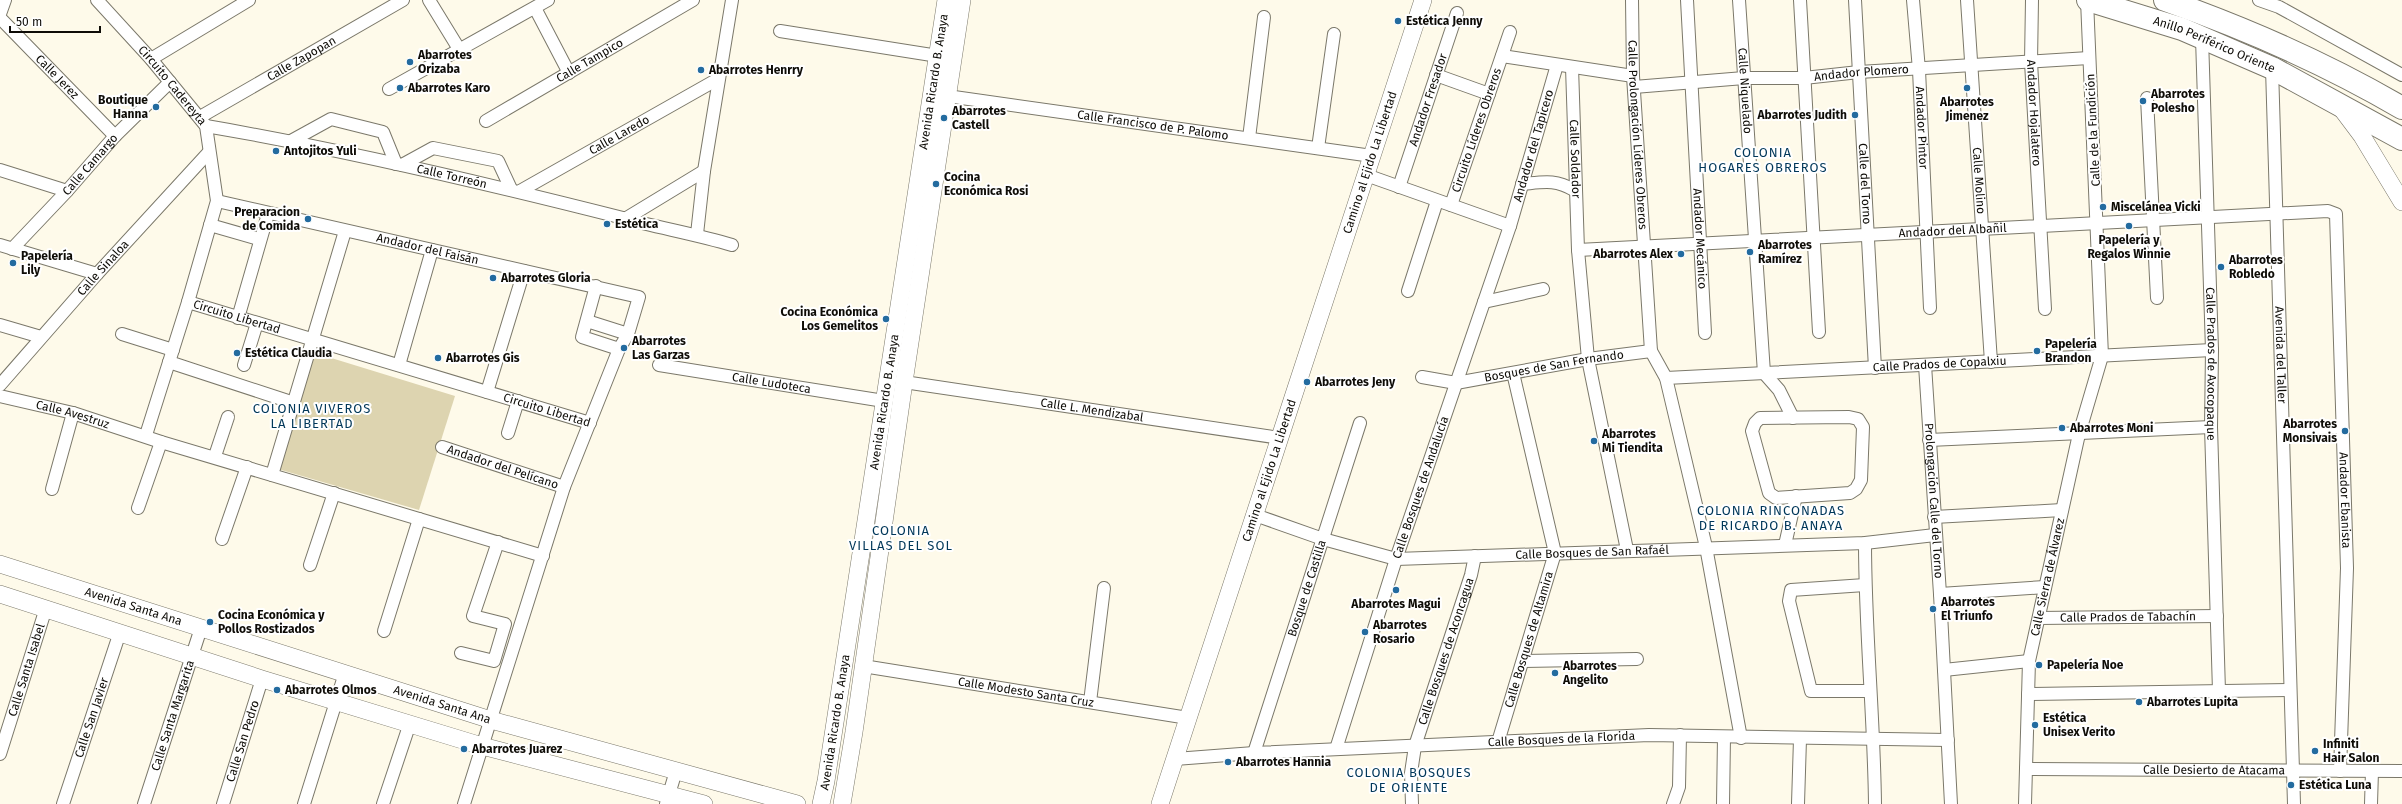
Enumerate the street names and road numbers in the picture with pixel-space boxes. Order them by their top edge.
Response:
street label: Avenida Ricardo B. Anaya [916,13,951,151]
street label: Anillo Periférico Oriente [2152,14,2277,76]
street label: Calle Zapopan [264,33,338,84]
street label: Calle Tampico [554,35,626,85]
street label: Calle Prolongación Líderes Obreros [1626,40,1650,231]
street label: Circuito Cadereyta [135,43,209,128]
street label: Calle Niquelado [1735,47,1755,134]
street label: Andador Fresador [1406,51,1450,148]
street label: Calle Jerez [33,52,82,102]
street label: Andador Hojalatero [2024,59,2044,167]
street label: Andador Plomero [1813,62,1909,84]
street label: Circuito Líderes Obreros [1449,66,1504,194]
street label: Calle de la Fundición [2083,73,2103,187]
street label: Andador Pintor [1913,86,1931,170]
street label: Andador del Tapicero [1510,88,1556,203]
street label: Camino al Ejido La Libertad [1340,89,1400,235]
street label: Calle Francisco de P. Palomo [1076,107,1229,143]
street label: Calle Laredo [587,112,652,158]
street label: Calle Soldador [1567,119,1583,199]
street label: Calle Camargo [59,131,121,198]
street label: Calle del Torno [1856,143,1874,225]
street label: Calle Molino [1970,147,1988,215]
street label: Calle Torreón [415,161,488,191]
street label: Andador Mecánico [1690,188,1710,289]
street label: Andador del Albañil [1898,221,2007,240]
street label: Andador del Faisán [375,231,480,267]
street label: Calle Sinaloa [74,237,132,299]
street label: Calle Prados de Axocopaque [2203,287,2219,441]
street label: Circuito Libertad [192,297,282,336]
street label: Avenida del Taller [2272,306,2289,404]
street label: Avenida Ricardo B. Anaya [867,333,902,471]
street label: Bosques de San Fernando [1483,348,1624,385]
street label: Calle Prados de Copalxiu [1872,354,2007,374]
street label: Calle Ludoteca [731,370,812,396]
street label: Circuito Libertad [502,390,592,430]
street label: Calle L. Mendizabal [1040,395,1145,425]
street label: Camino al Ejido La Libertad [1239,397,1299,543]
street label: Calle Avestruz [35,398,111,432]
street label: Calle Bosques de Andalucía [1390,414,1451,560]
street label: Prolongación Calle del Torno [1922,422,1946,579]
street label: Andador del Pelícano [445,442,560,492]
street label: Andador Ebanista [2336,452,2353,549]
street label: Calle Sierra de Álvarez [2028,517,2067,637]
street label: Bosque de Castilla [1285,538,1329,638]
street label: Calle Bosques de San Rafaél [1515,543,1669,562]
street label: Calle Bosques de Altamira [1502,570,1556,709]
street label: Calle Bosques de Aconcagua [1415,576,1477,727]
street label: Avenida Santa Ana [83,584,184,628]
street label: Calle Prados de Tabachín [2060,609,2196,625]
street label: Calle Santa Isabel [5,621,48,718]
street label: Avenida Ricardo B. Anaya [817,653,852,791]
street label: Calle Santa Margarita [148,658,197,773]
street label: Calle Modesto Santa Cruz [957,674,1095,710]
street label: Calle San Javier [72,675,112,759]
street label: Avenida Santa Ana [392,683,493,726]
street label: Calle San Pedro [223,698,262,784]
street label: Calle Bosques de la Florida [1488,729,1635,749]
street label: Calle Desierto de Atacama [2143,763,2285,777]

